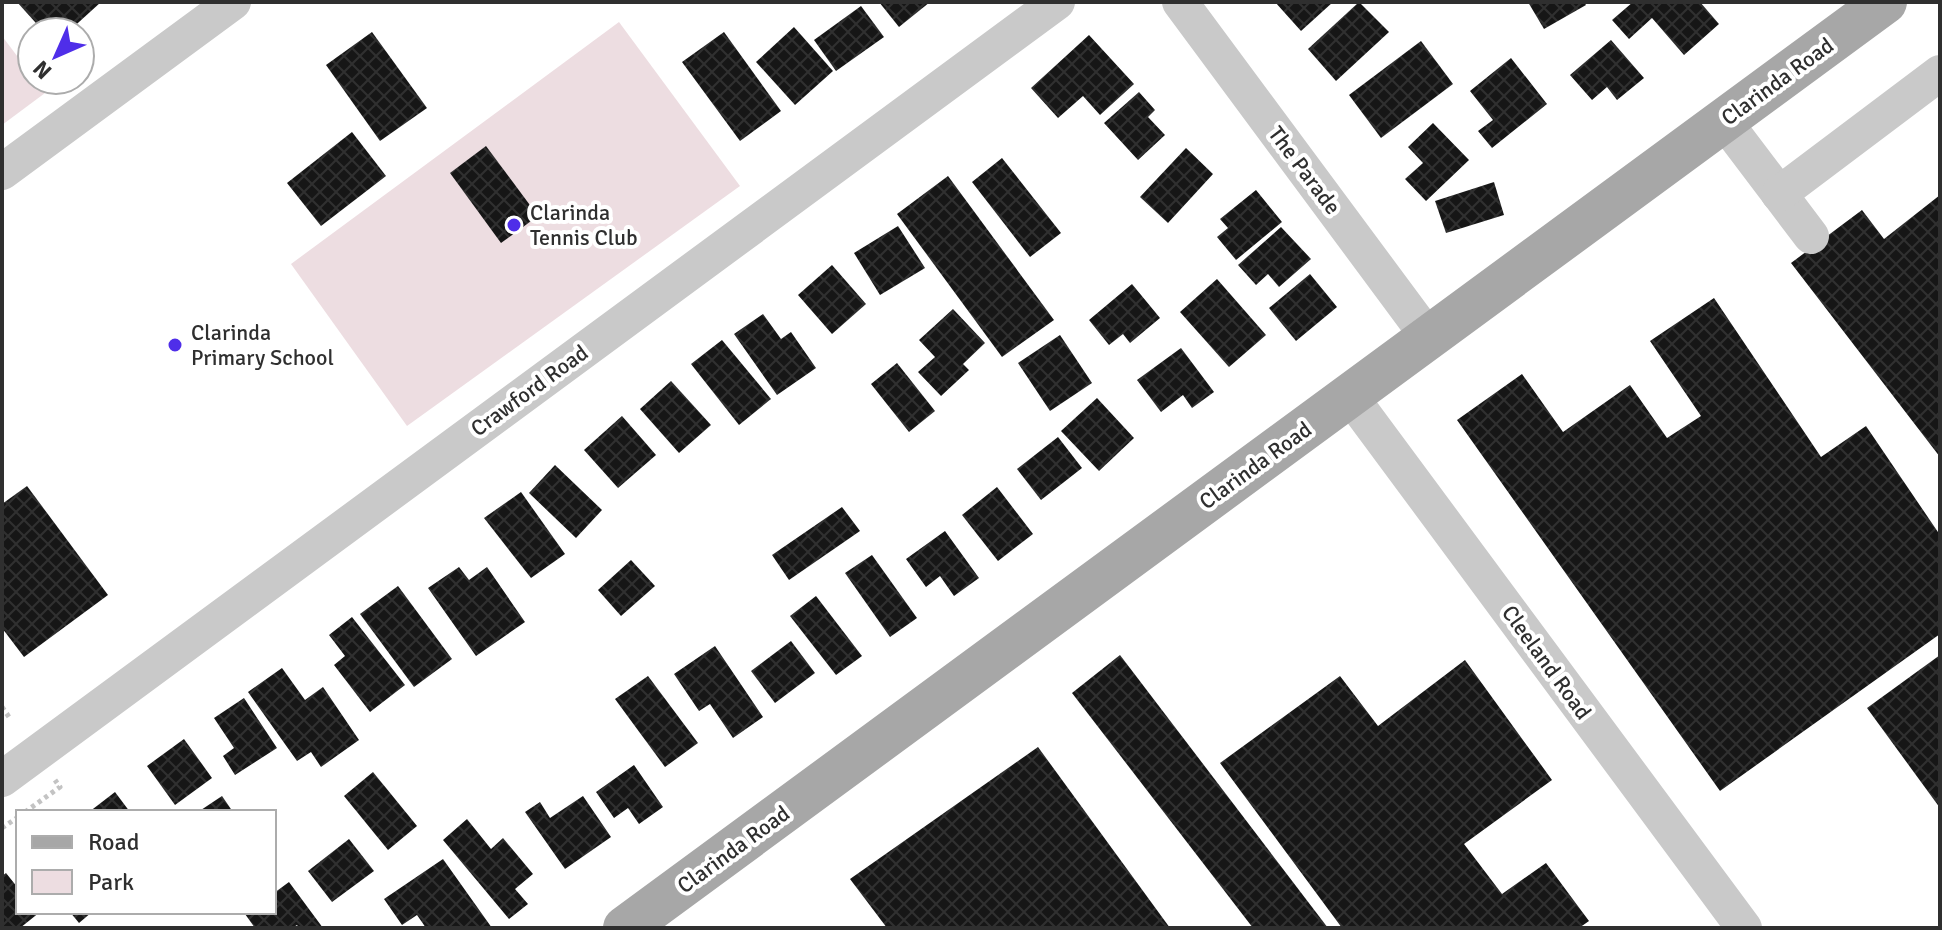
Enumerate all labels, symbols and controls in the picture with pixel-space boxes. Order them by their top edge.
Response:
north arrow [16,16,96,96]
street label: Clarinda Road [1716,32,1839,131]
text: N [27,55,57,85]
street label: The Parade [1263,121,1347,220]
place label: Clarinda Tennis Club [530,199,638,251]
marker: Clarinda Tennis Club [505,216,523,234]
place label: Clarinda Primary School [191,319,334,371]
marker: Clarinda Primary School [166,336,184,354]
street label: Crawford Road [465,339,593,442]
street label: Clarinda Road [1194,416,1317,515]
street label: Cleeland Road [1496,600,1597,725]
street label: Clarinda Road [672,800,795,899]
legend [16,810,276,914]
text: Road [88,827,139,857]
text: Park [88,867,134,897]

